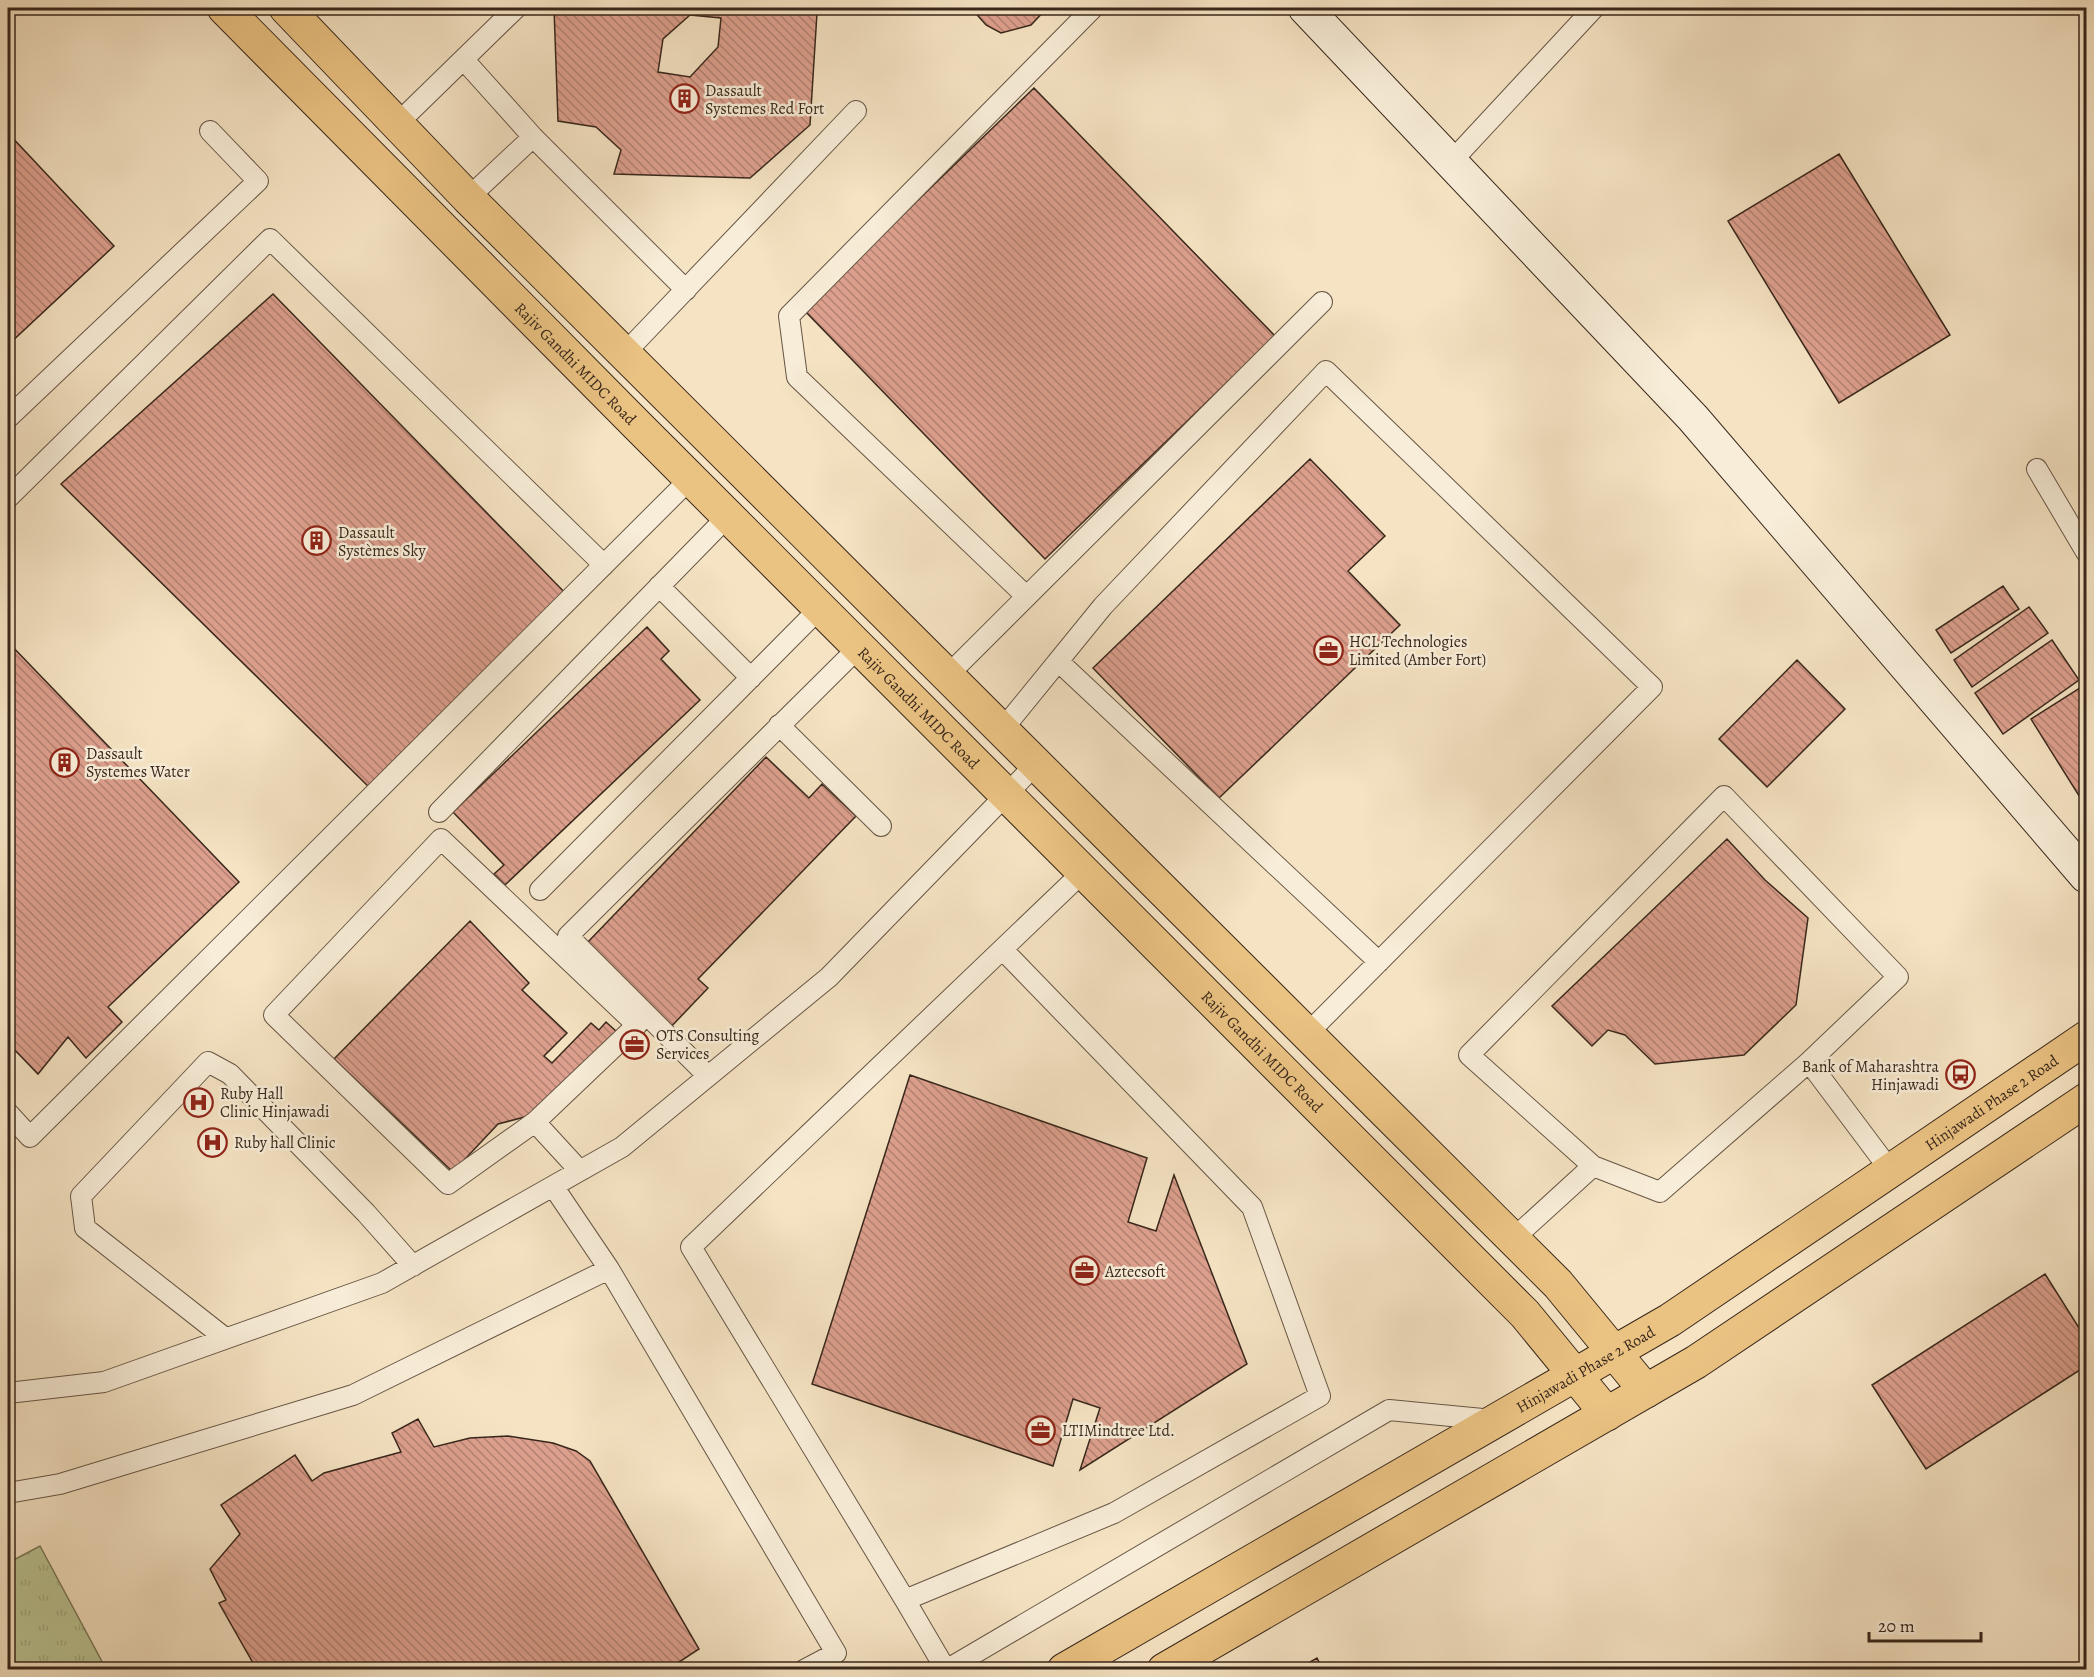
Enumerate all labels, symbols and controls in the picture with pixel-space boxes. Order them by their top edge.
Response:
place label: Dassault Systemes Red Fort [705,80,824,120]
building icon: Dassault Systemes Red Fort [668,83,700,115]
street label: Rajiv Gandhi MIDC Road [509,298,641,430]
place label: Dassault Systèmes Sky [338,522,427,562]
building icon: Dassault Systèmes Sky [301,525,333,557]
place label: HCL Technologies Limited (Amber Fort) [1349,631,1486,671]
office icon: HCL Technologies Limited (Amber Fort) [1312,634,1344,666]
street label: Rajiv Gandhi MIDC Road [852,642,985,774]
place label: Dassault Systemes Water [86,743,190,783]
building icon: Dassault Systemes Water [49,746,81,778]
street label: Rajiv Gandhi MIDC Road [1196,986,1328,1118]
place label: OTS Consulting Services [656,1025,759,1065]
office icon: OTS Consulting Services [619,1028,651,1060]
street label: Hinjawadi Phase 2 Road [1921,1050,2063,1156]
place label: Bank of Maharashtra Hinjawadi [1802,1056,1940,1096]
bus stop icon: Bank of Maharashtra Hinjawadi [1944,1059,1976,1091]
place label: Ruby Hall Clinic Hinjawadi [220,1083,330,1123]
hospital icon: Ruby Hall Clinic Hinjawadi [183,1086,215,1118]
hospital icon: Ruby hall Clinic [197,1126,229,1158]
place label: Ruby hall Clinic [234,1132,336,1154]
office icon: Aztecsoft [1068,1255,1100,1287]
place label: Aztecsoft [1104,1261,1166,1283]
street label: Hinjawadi Phase 2 Road [1512,1321,1660,1419]
office icon: LTIMindtree Ltd. [1025,1414,1057,1446]
place label: LTIMindtree Ltd. [1062,1420,1175,1442]
scale bar [1869,1605,1982,1643]
text: 20 m [1878,1614,1915,1638]

